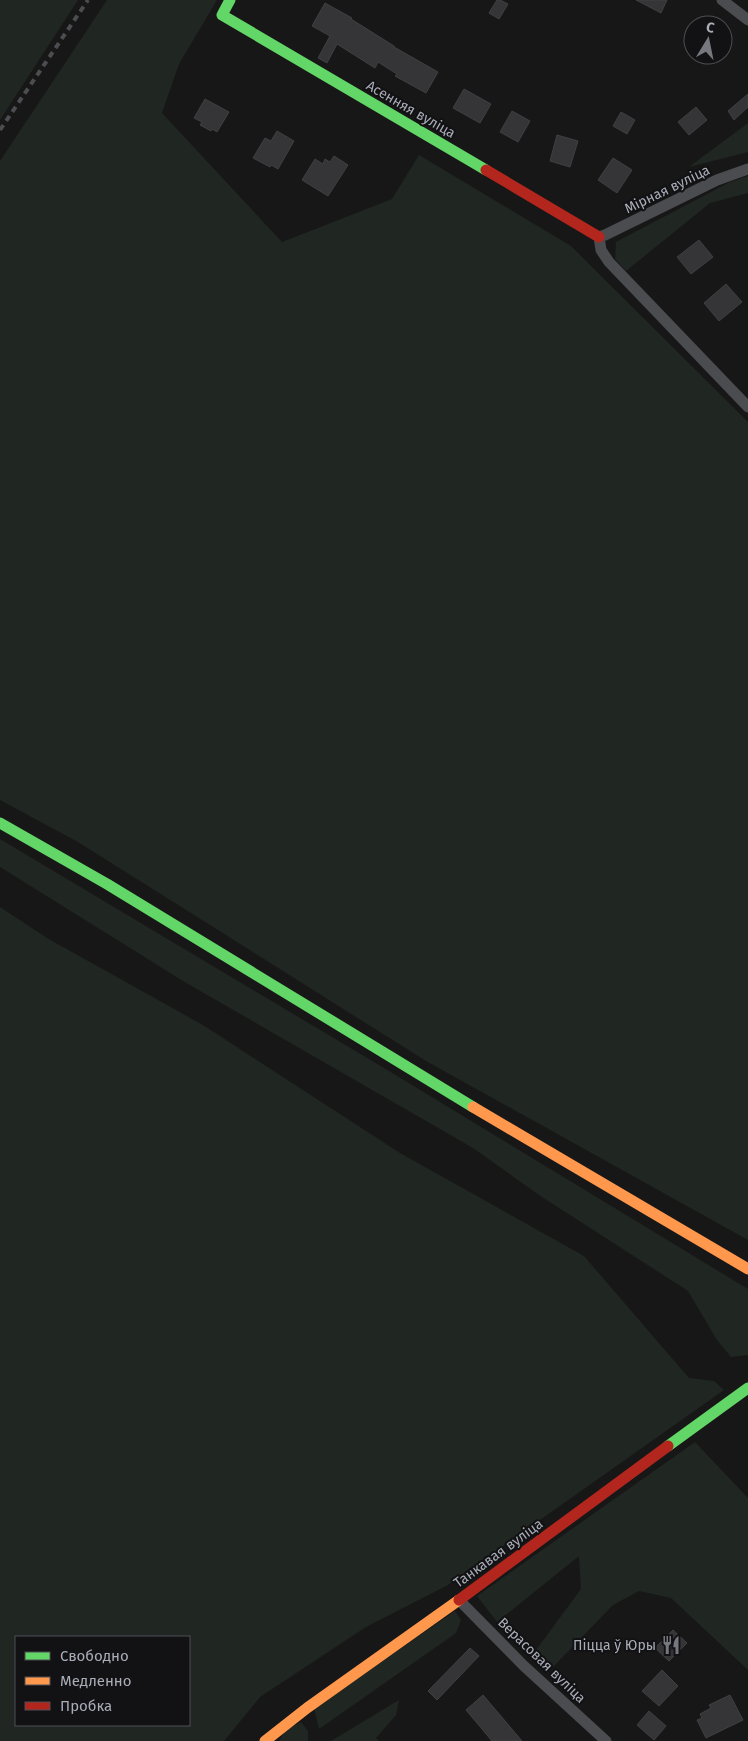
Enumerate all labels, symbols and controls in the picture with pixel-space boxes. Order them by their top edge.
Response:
north arrow [683,15,733,65]
text: С [705,19,716,37]
street label: Асенняя вуліца [363,77,458,142]
street label: Мірная вуліца [622,161,713,217]
street label: Танкавая вуліца [450,1515,546,1591]
street label: Верасовая вуліца [494,1614,589,1707]
restaurant icon: Піцца ў Юры [660,1634,682,1656]
legend [15,1636,190,1726]
place label: Піцца ў Юры [573,1637,656,1654]
text: Свободно [60,1647,129,1665]
text: Медленно [60,1672,132,1690]
text: Пробка [60,1697,112,1715]

